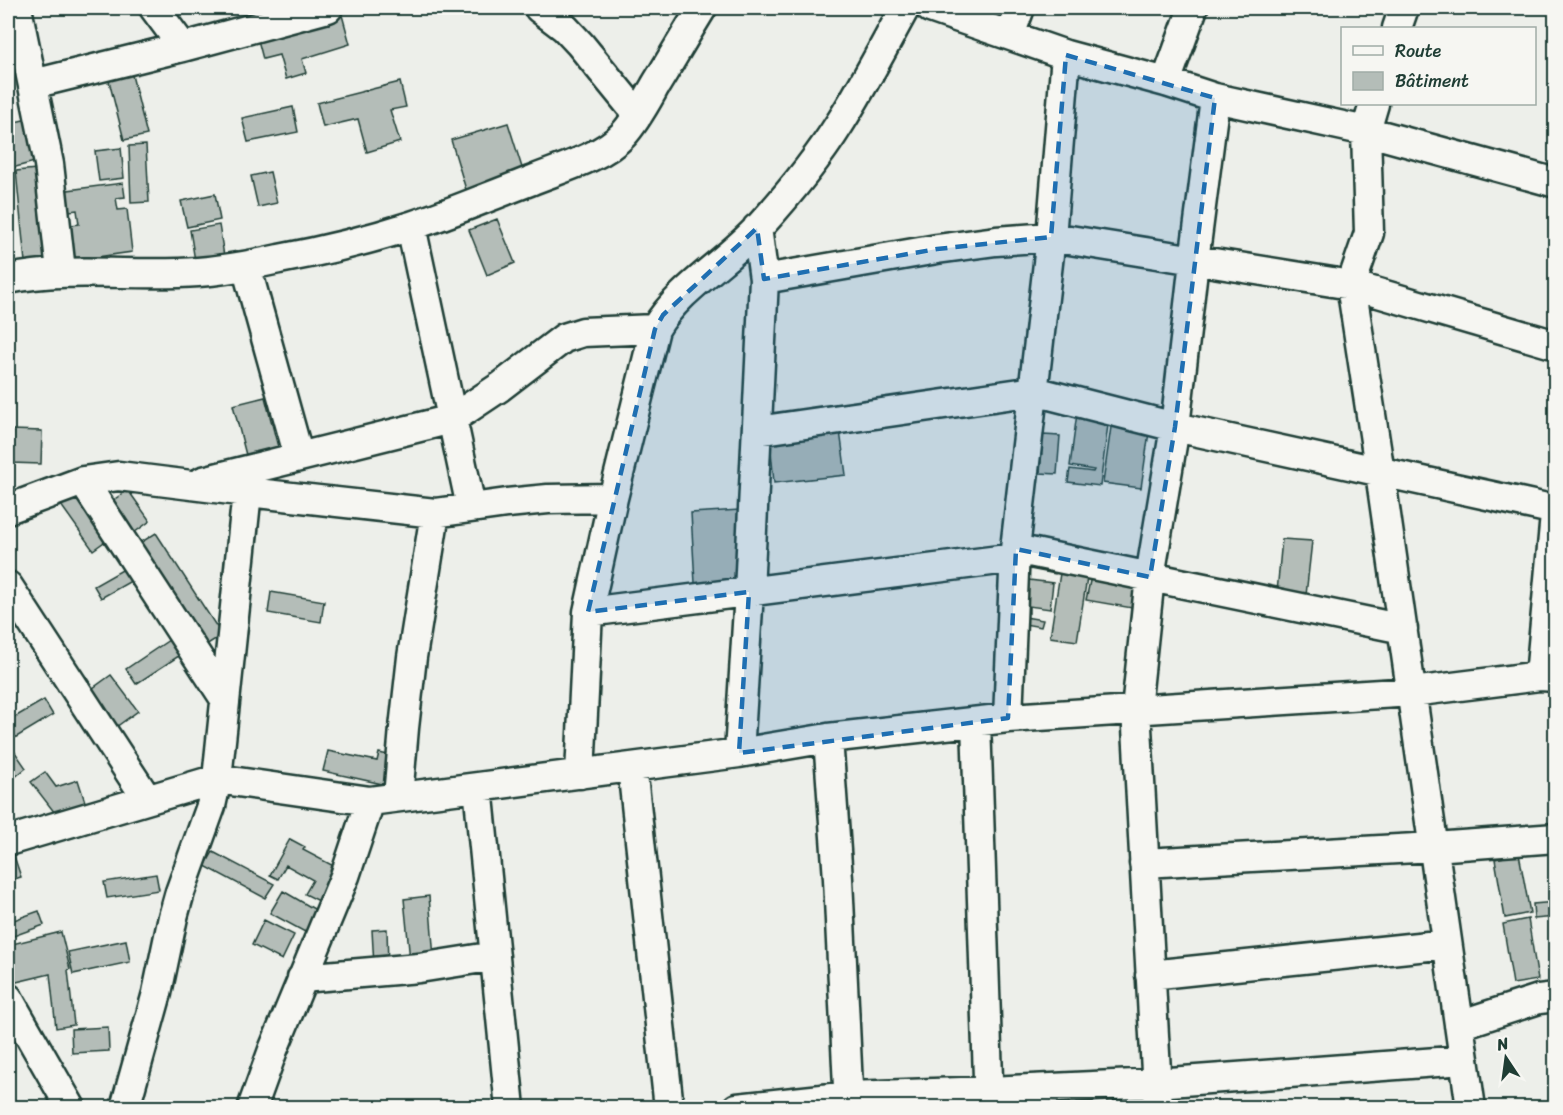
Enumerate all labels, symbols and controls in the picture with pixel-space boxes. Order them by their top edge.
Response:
legend [1341,27,1536,105]
text: Route [1395,35,1442,67]
text: Bâtiment [1395,65,1469,97]
north arrow [1476,1028,1536,1088]
text: N [1493,1028,1512,1059]

